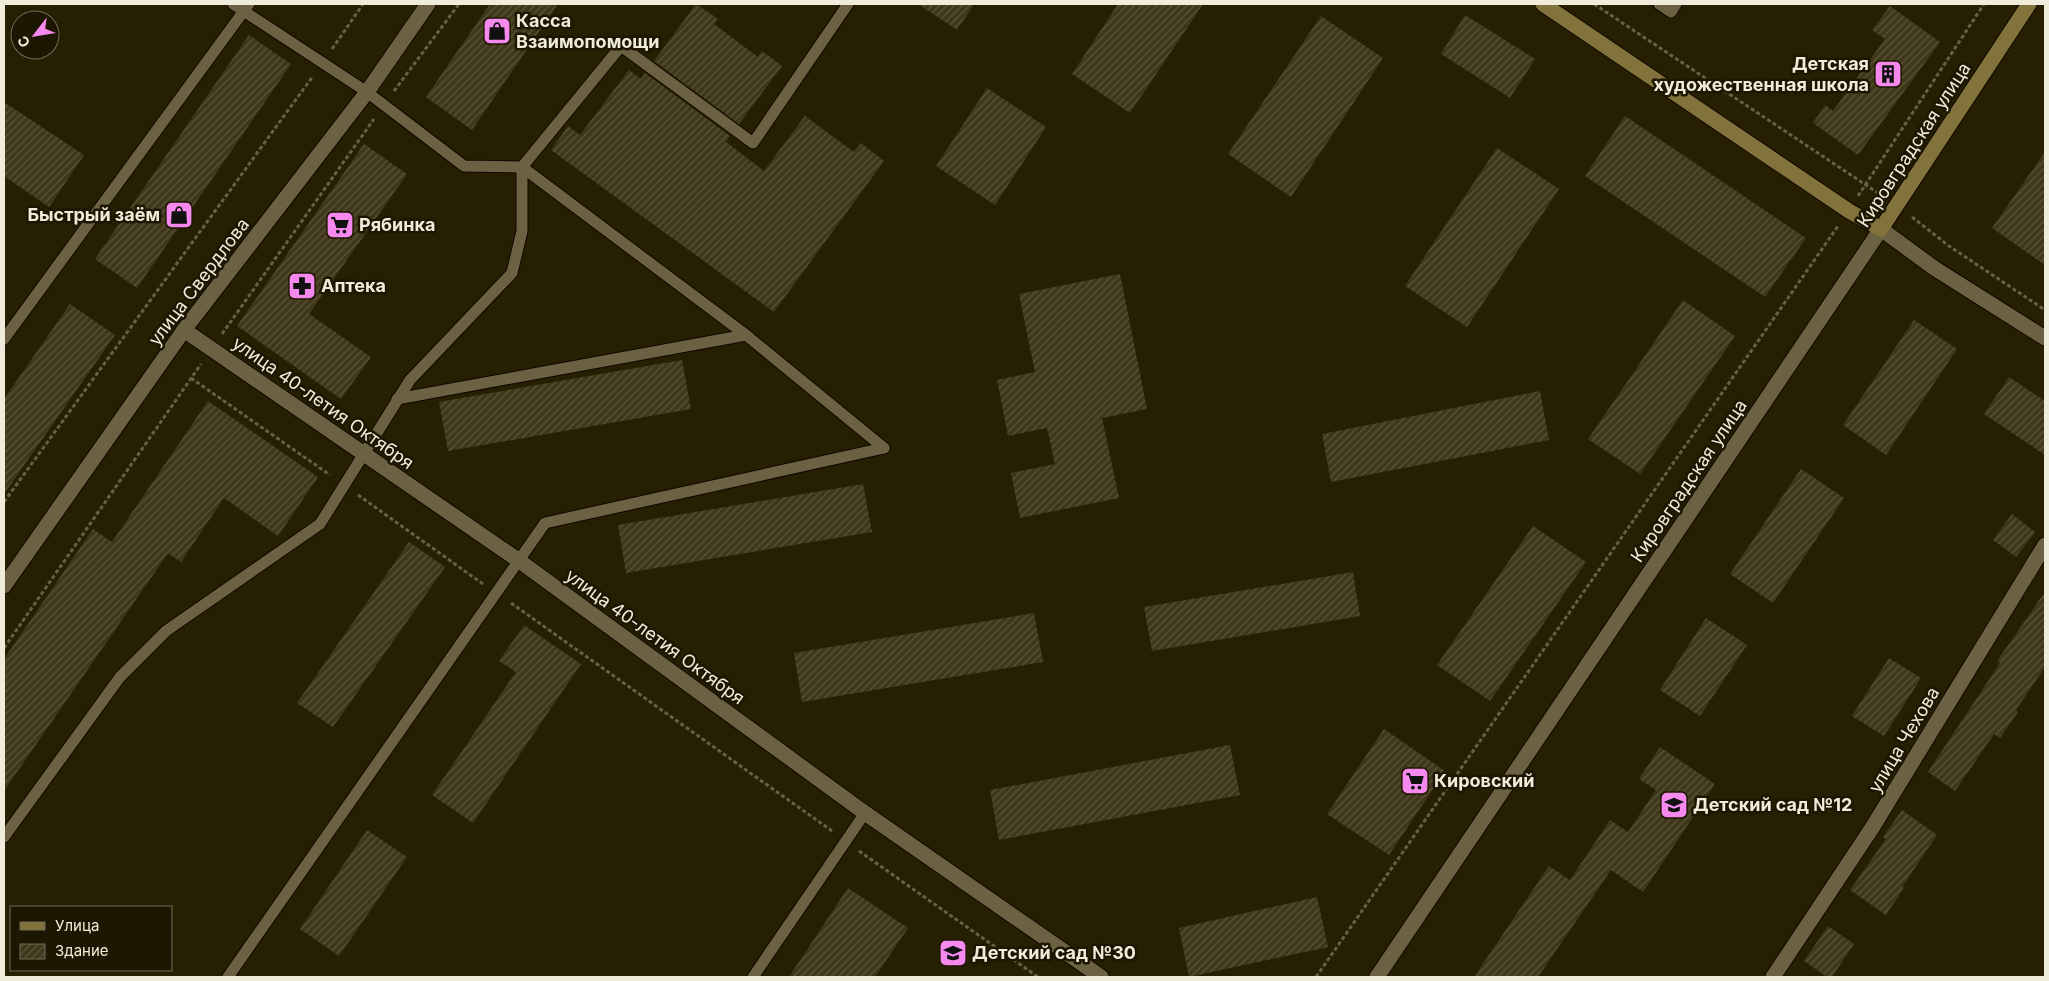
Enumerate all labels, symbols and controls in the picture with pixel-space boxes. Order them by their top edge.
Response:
north arrow [10,10,60,60]
place label: Касса Взаимопомощи [516,10,659,52]
shop icon: Касса Взаимопомощи [482,16,512,46]
text: С [13,33,33,51]
place label: Детская художественная школа [1653,53,1869,95]
street label: Кировградская улица [1853,59,1975,231]
building icon: Детская художественная школа [1873,59,1903,89]
shop icon: Быстрый заём [164,200,194,230]
place label: Быстрый заём [27,204,160,225]
supermarket icon: Рябинка [325,210,355,240]
street label: улица Свердлова [144,214,253,349]
place label: Рябинка [359,214,435,235]
pharmacy icon: Аптека [287,271,317,301]
place label: Аптека [321,275,386,296]
street label: улица 40-летия Октября [229,332,418,473]
street label: Кировградская улица [1626,395,1751,566]
street label: улица 40-летия Октября [562,565,749,709]
street label: улица Чехова [1864,683,1943,796]
supermarket icon: Кировский [1400,766,1430,796]
place label: Кировский [1434,770,1534,791]
school or university icon: Детский сад №12 [1659,790,1689,820]
place label: Детский сад №12 [1693,794,1852,815]
legend [10,906,172,971]
text: Улица [55,916,99,935]
school or university icon: Детский сад №30 [938,938,968,968]
text: Здание [55,941,109,960]
place label: Детский сад №30 [972,942,1136,963]

